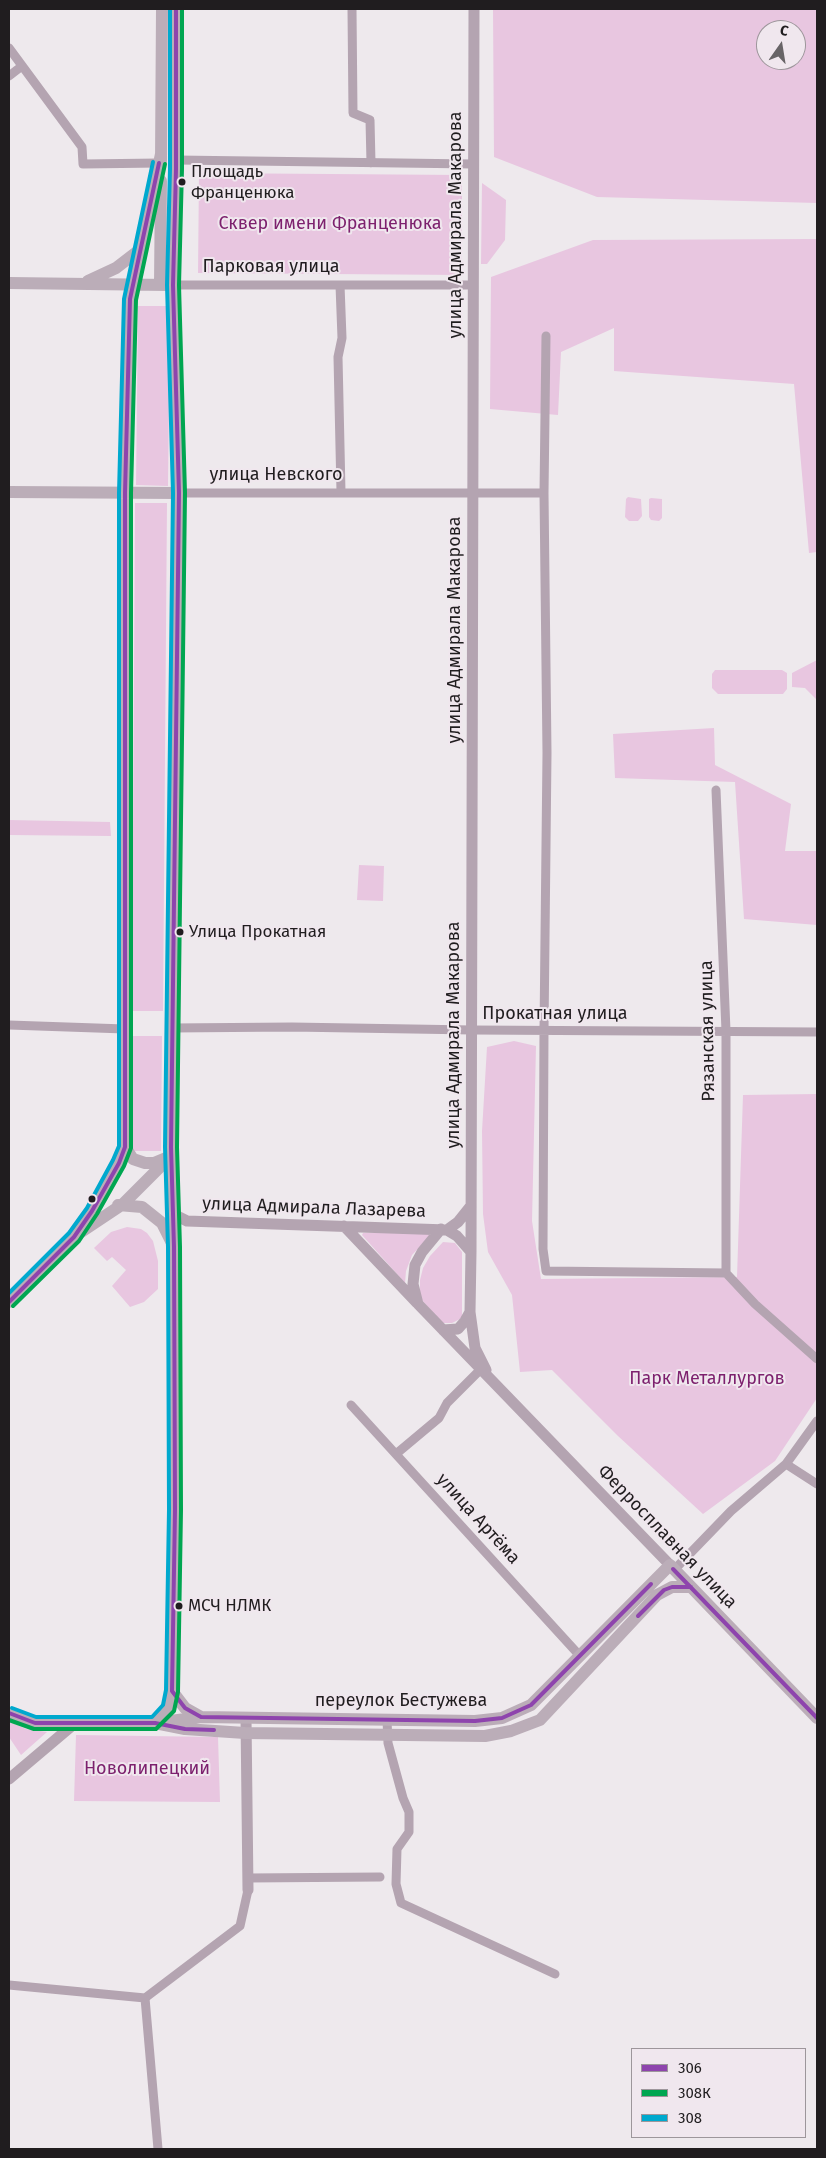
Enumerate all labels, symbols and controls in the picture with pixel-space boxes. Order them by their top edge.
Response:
north arrow [756,20,806,70]
text: С [778,22,790,40]
street label: улица Адмирала Макарова [445,111,467,339]
place label: Площадь Франценюка [191,162,294,202]
marker: Площадь Франценюка [177,177,187,187]
park label: Сквер имени Франценюка [218,213,442,235]
street label: Парковая улица [203,256,339,278]
street label: улица Невского [209,464,343,486]
street label: улица Адмирала Макарова [444,516,466,744]
street label: улица Адмирала Макарова [443,921,465,1149]
place label: Улица Прокатная [189,922,326,942]
marker: Улица Прокатная [175,927,185,937]
street label: Рязанская улица [696,960,720,1102]
street label: Прокатная улица [482,1003,628,1025]
street label: улица Адмирала Лазарева [202,1193,426,1223]
unlabelled marker [87,1194,97,1204]
park label: Парк Металлургов [629,1368,785,1390]
street label: Ферросплавная улица [593,1461,741,1613]
street label: улица Артёма [432,1469,524,1569]
place label: МСЧ НЛМК [188,1596,271,1616]
marker: МСЧ НЛМК [174,1601,184,1611]
street label: переулок Бестужева [315,1690,487,1712]
park label: Новолипецкий [84,1758,210,1780]
legend [631,2048,806,2138]
text: 306 [678,2059,702,2077]
text: 308К [678,2084,711,2102]
text: 308 [678,2109,702,2127]

